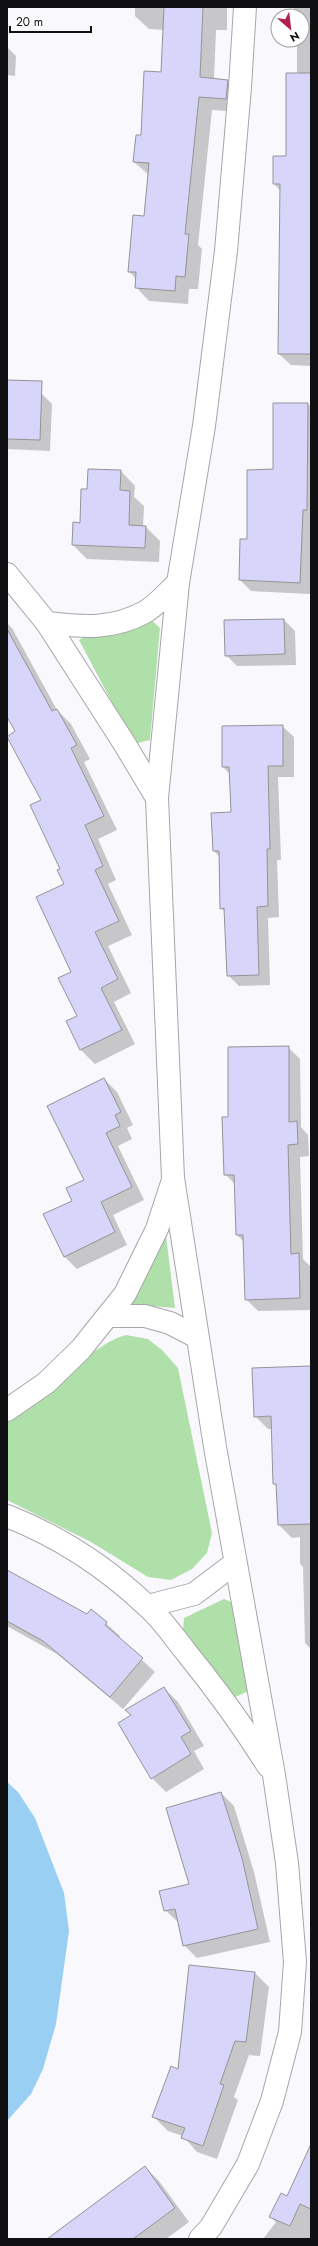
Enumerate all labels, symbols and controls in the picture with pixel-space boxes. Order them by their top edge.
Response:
scale bar [10,8,91,34]
north arrow [270,8,310,48]
text: 20 m [16,13,43,31]
text: N [287,28,302,46]

